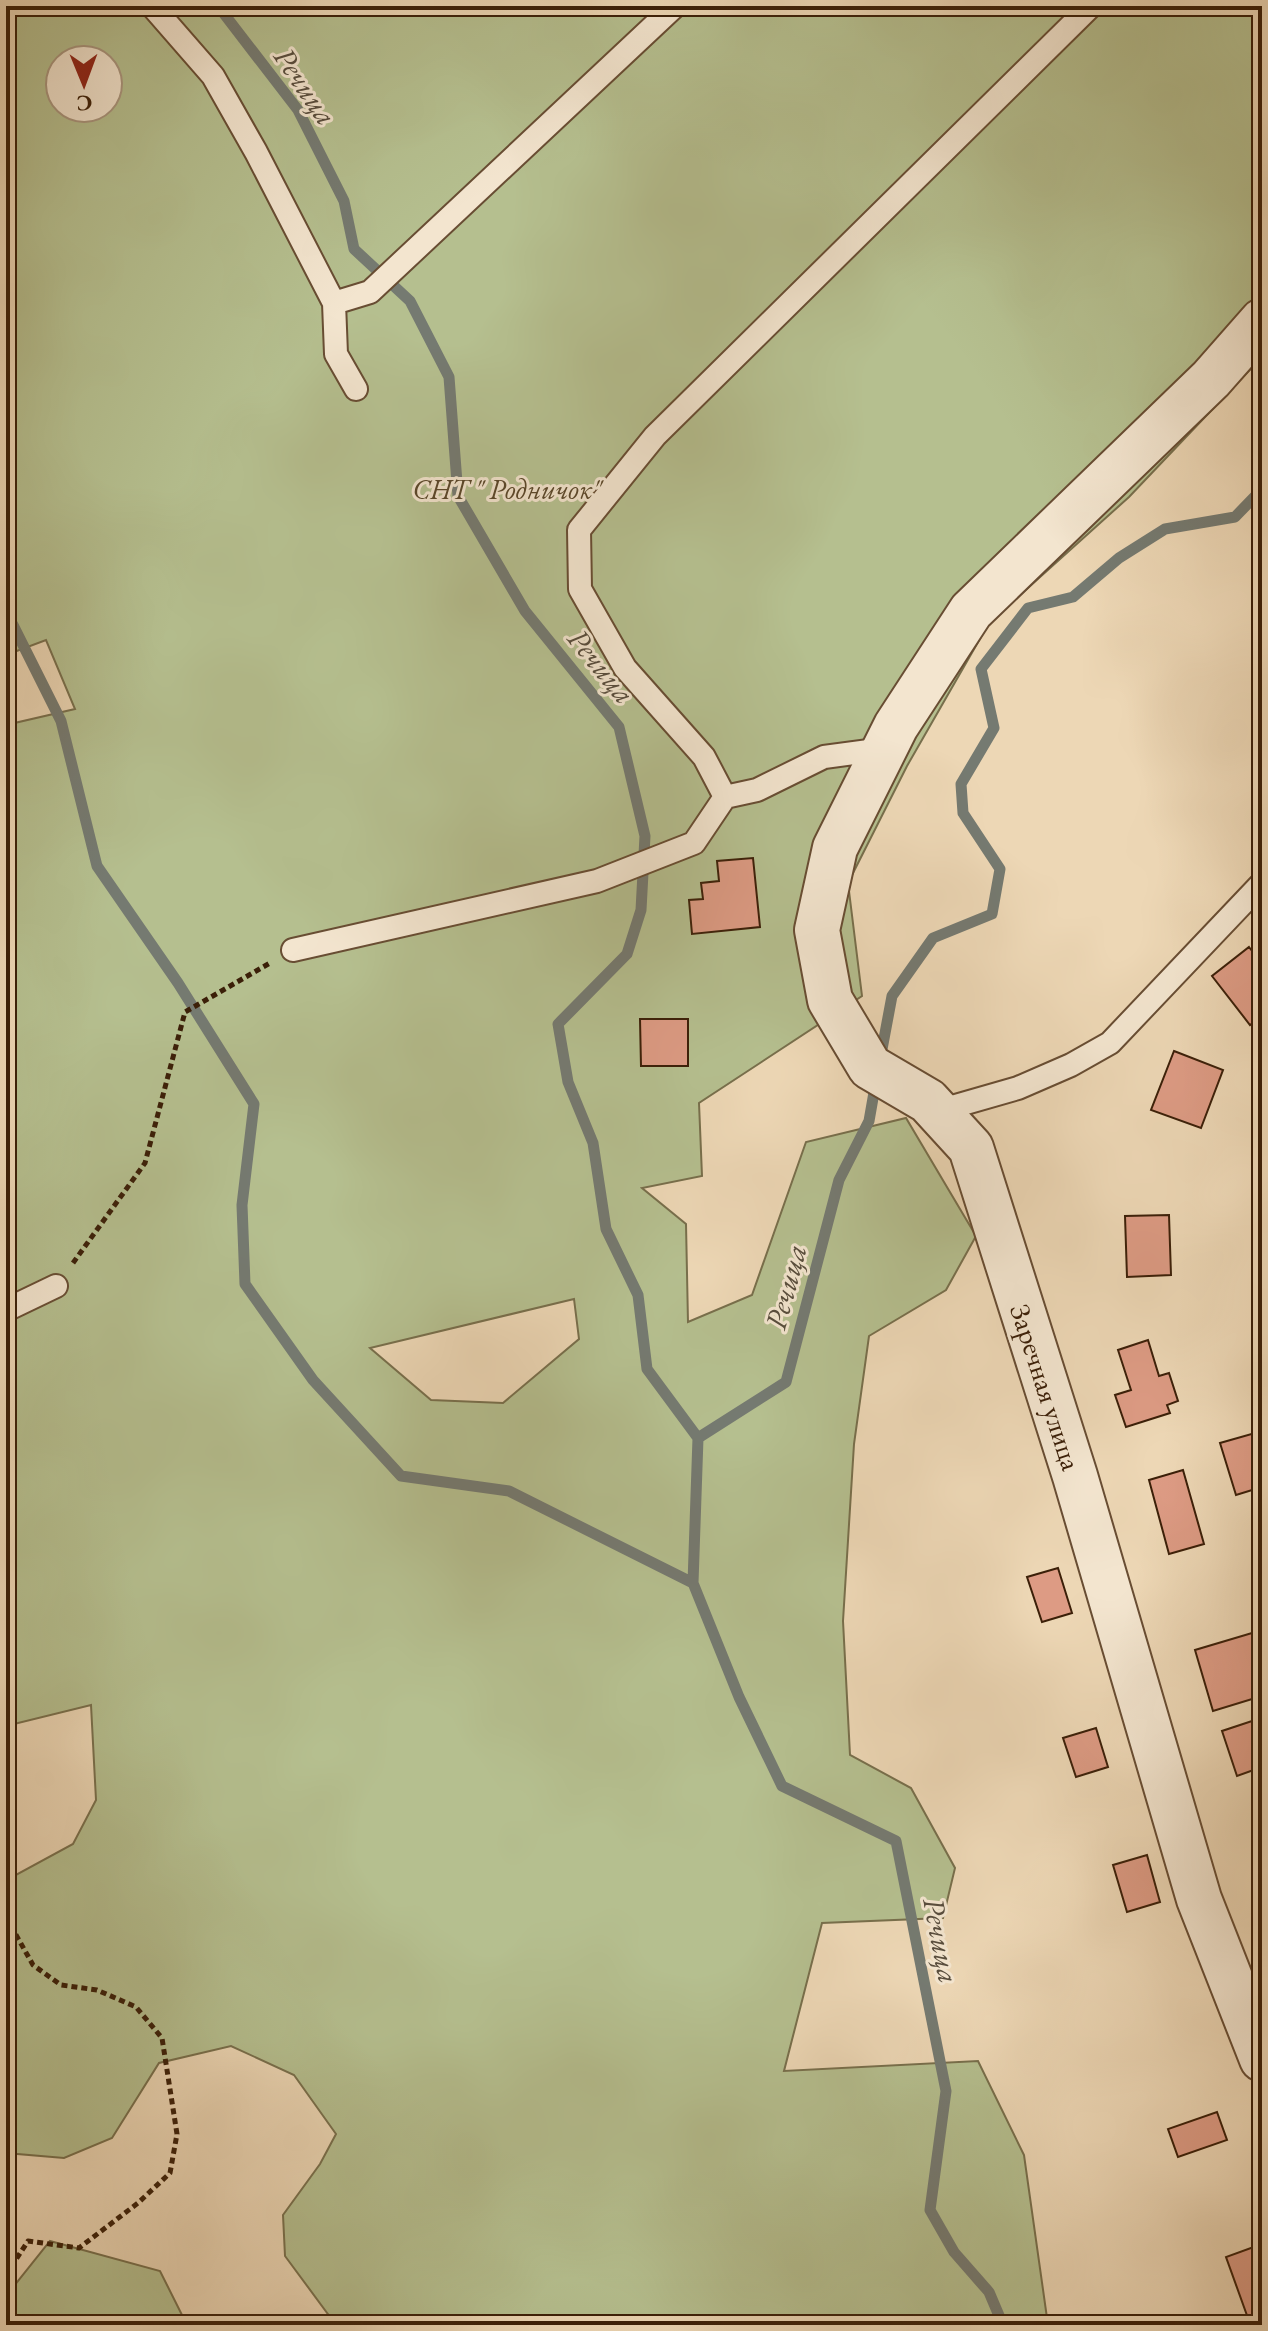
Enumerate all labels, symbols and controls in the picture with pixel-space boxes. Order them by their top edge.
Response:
water label: Речица [265,39,346,133]
north arrow [44,44,124,124]
text: С [76,89,92,118]
park label: СНТ " Родничок" [413,471,604,507]
water label: Речица [559,620,644,712]
water label: Речица [755,1240,816,1334]
street label: Заречная улица [1002,1299,1090,1475]
water label: Речица [914,1894,969,1986]

